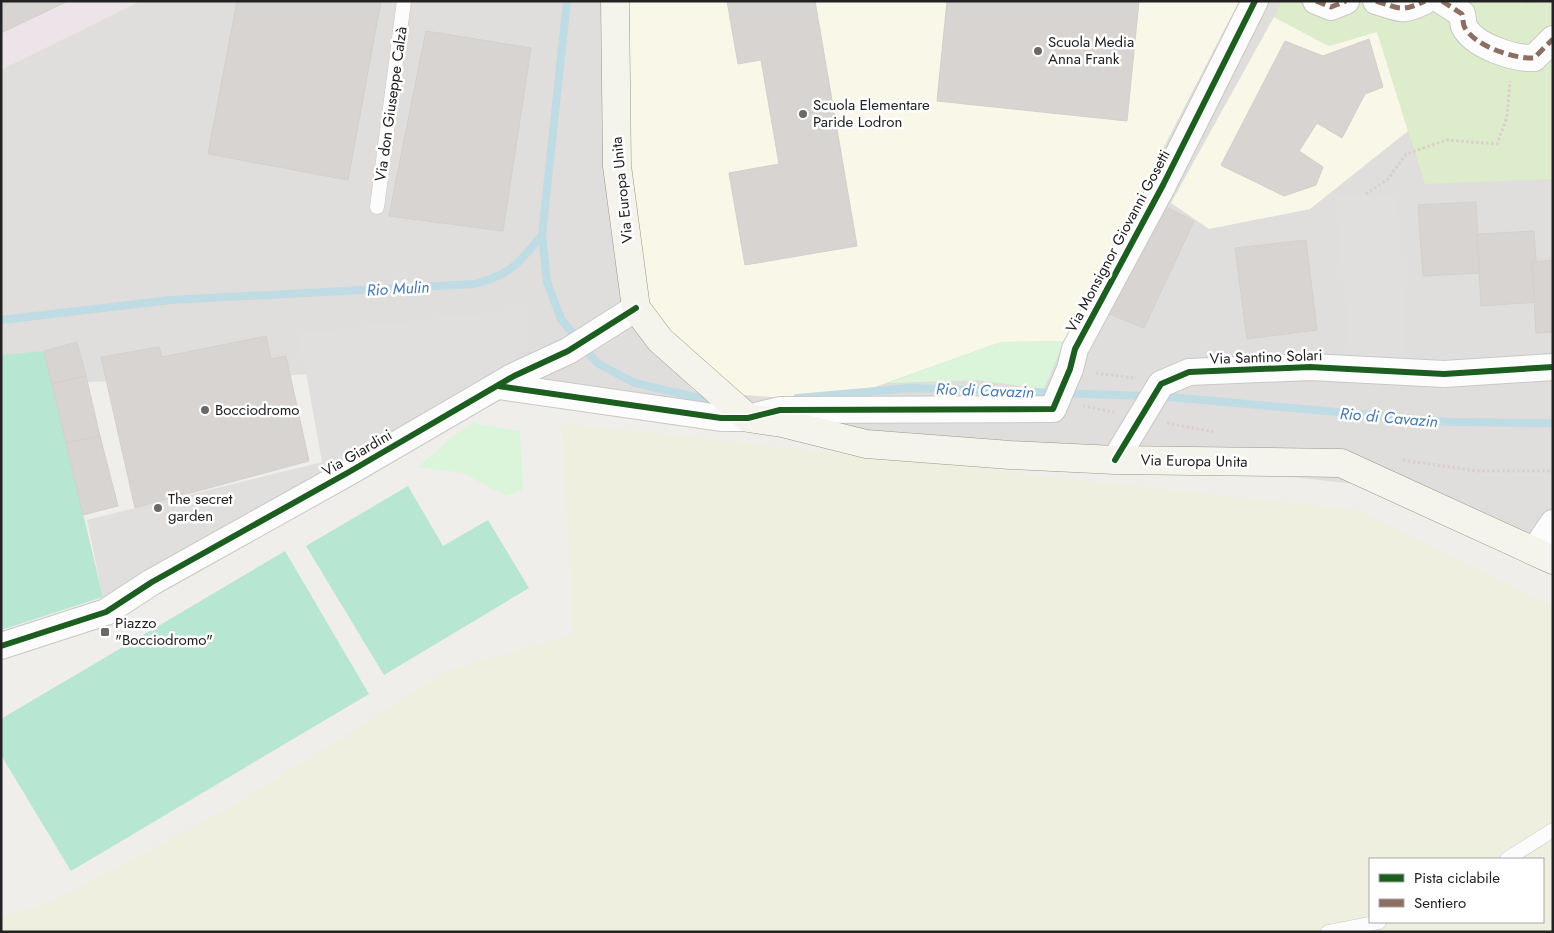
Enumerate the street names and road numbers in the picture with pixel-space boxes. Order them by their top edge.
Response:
street label: Via don Giuseppe Calzà [369,25,413,183]
street label: Via Europa Unita [605,136,639,244]
street label: Via Monsignor Giovanni Gosetti [1060,146,1176,336]
street label: Via Santino Solari [1209,344,1323,370]
street label: Via Giardini [318,424,396,482]
street label: Via Europa Unita [1140,449,1248,473]

